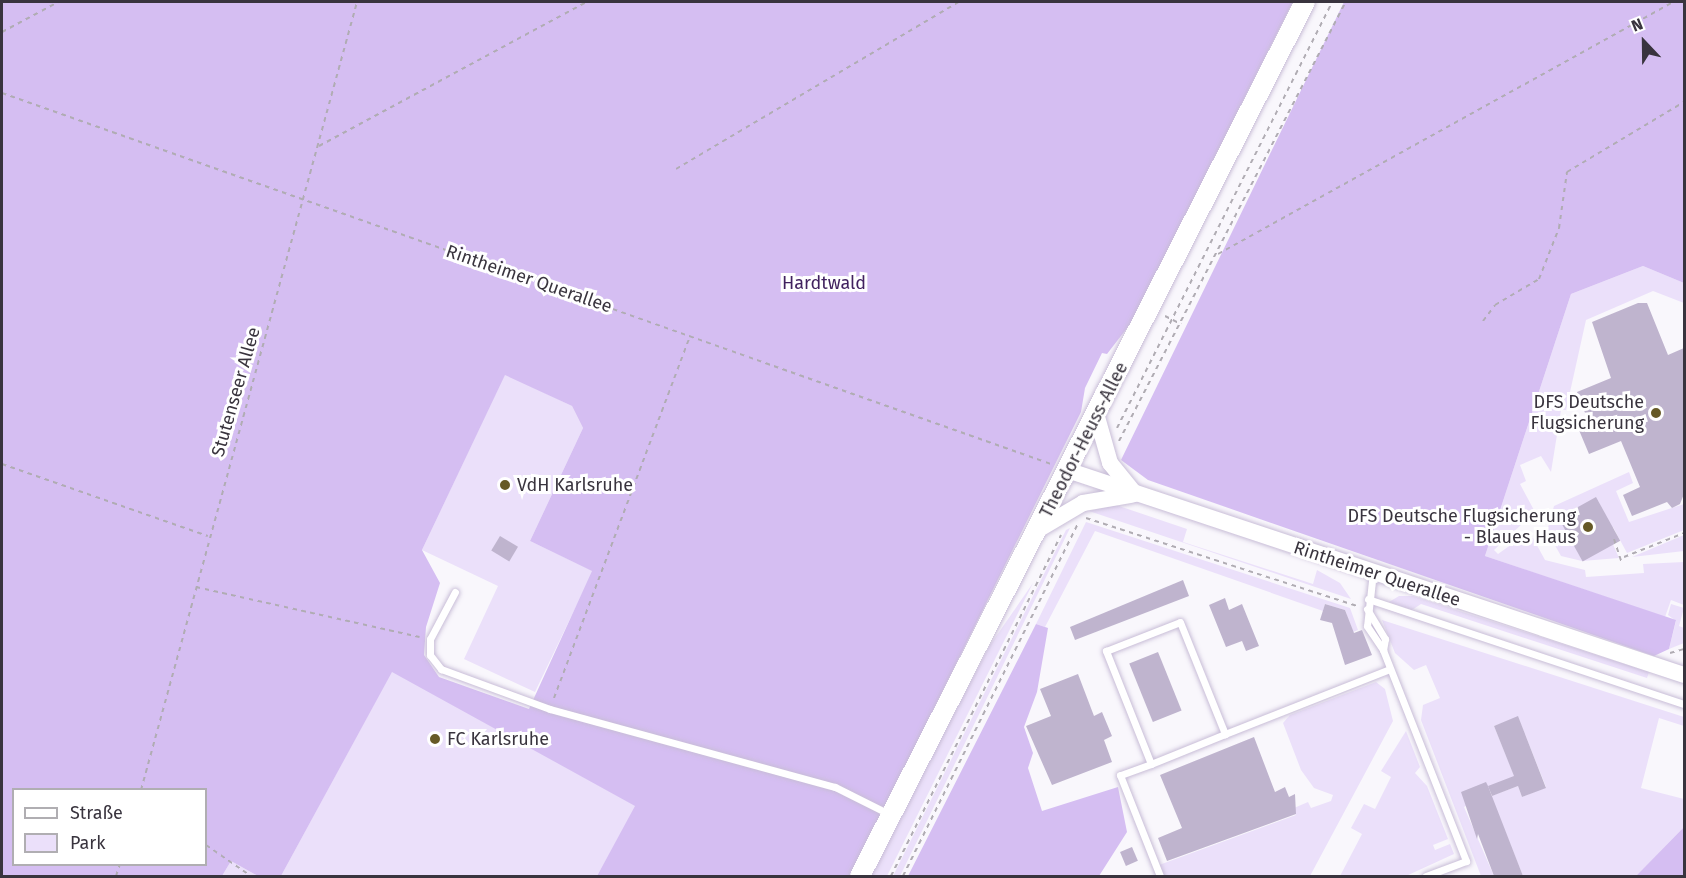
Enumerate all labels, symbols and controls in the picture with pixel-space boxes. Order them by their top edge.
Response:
north arrow [1614,12,1674,72]
text: N [1629,14,1646,36]
street label: Rintheimer Querallee [443,240,615,318]
park label: Hardtwald [782,272,866,294]
street label: Stutenseer Allee [207,325,265,459]
street label: Theodor-Heuss-Allee [1035,359,1133,521]
place label: DFS Deutsche Flugsicherung [1531,392,1644,434]
marker: DFS Deutsche Flugsicherung [1649,406,1663,420]
place label: VdH Karlsruhe [517,474,633,496]
marker: VdH Karlsruhe [498,478,512,492]
place label: DFS Deutsche Flugsicherung - Blaues Haus [1347,506,1576,548]
marker: DFS Deutsche Flugsicherung - Blaues Haus [1581,520,1595,534]
street label: Rintheimer Querallee [1291,537,1463,611]
place label: FC Karlsruhe [447,728,549,750]
marker: FC Karlsruhe [428,732,442,746]
legend [12,788,207,866]
text: Straße [70,802,123,824]
text: Park [70,832,105,854]

